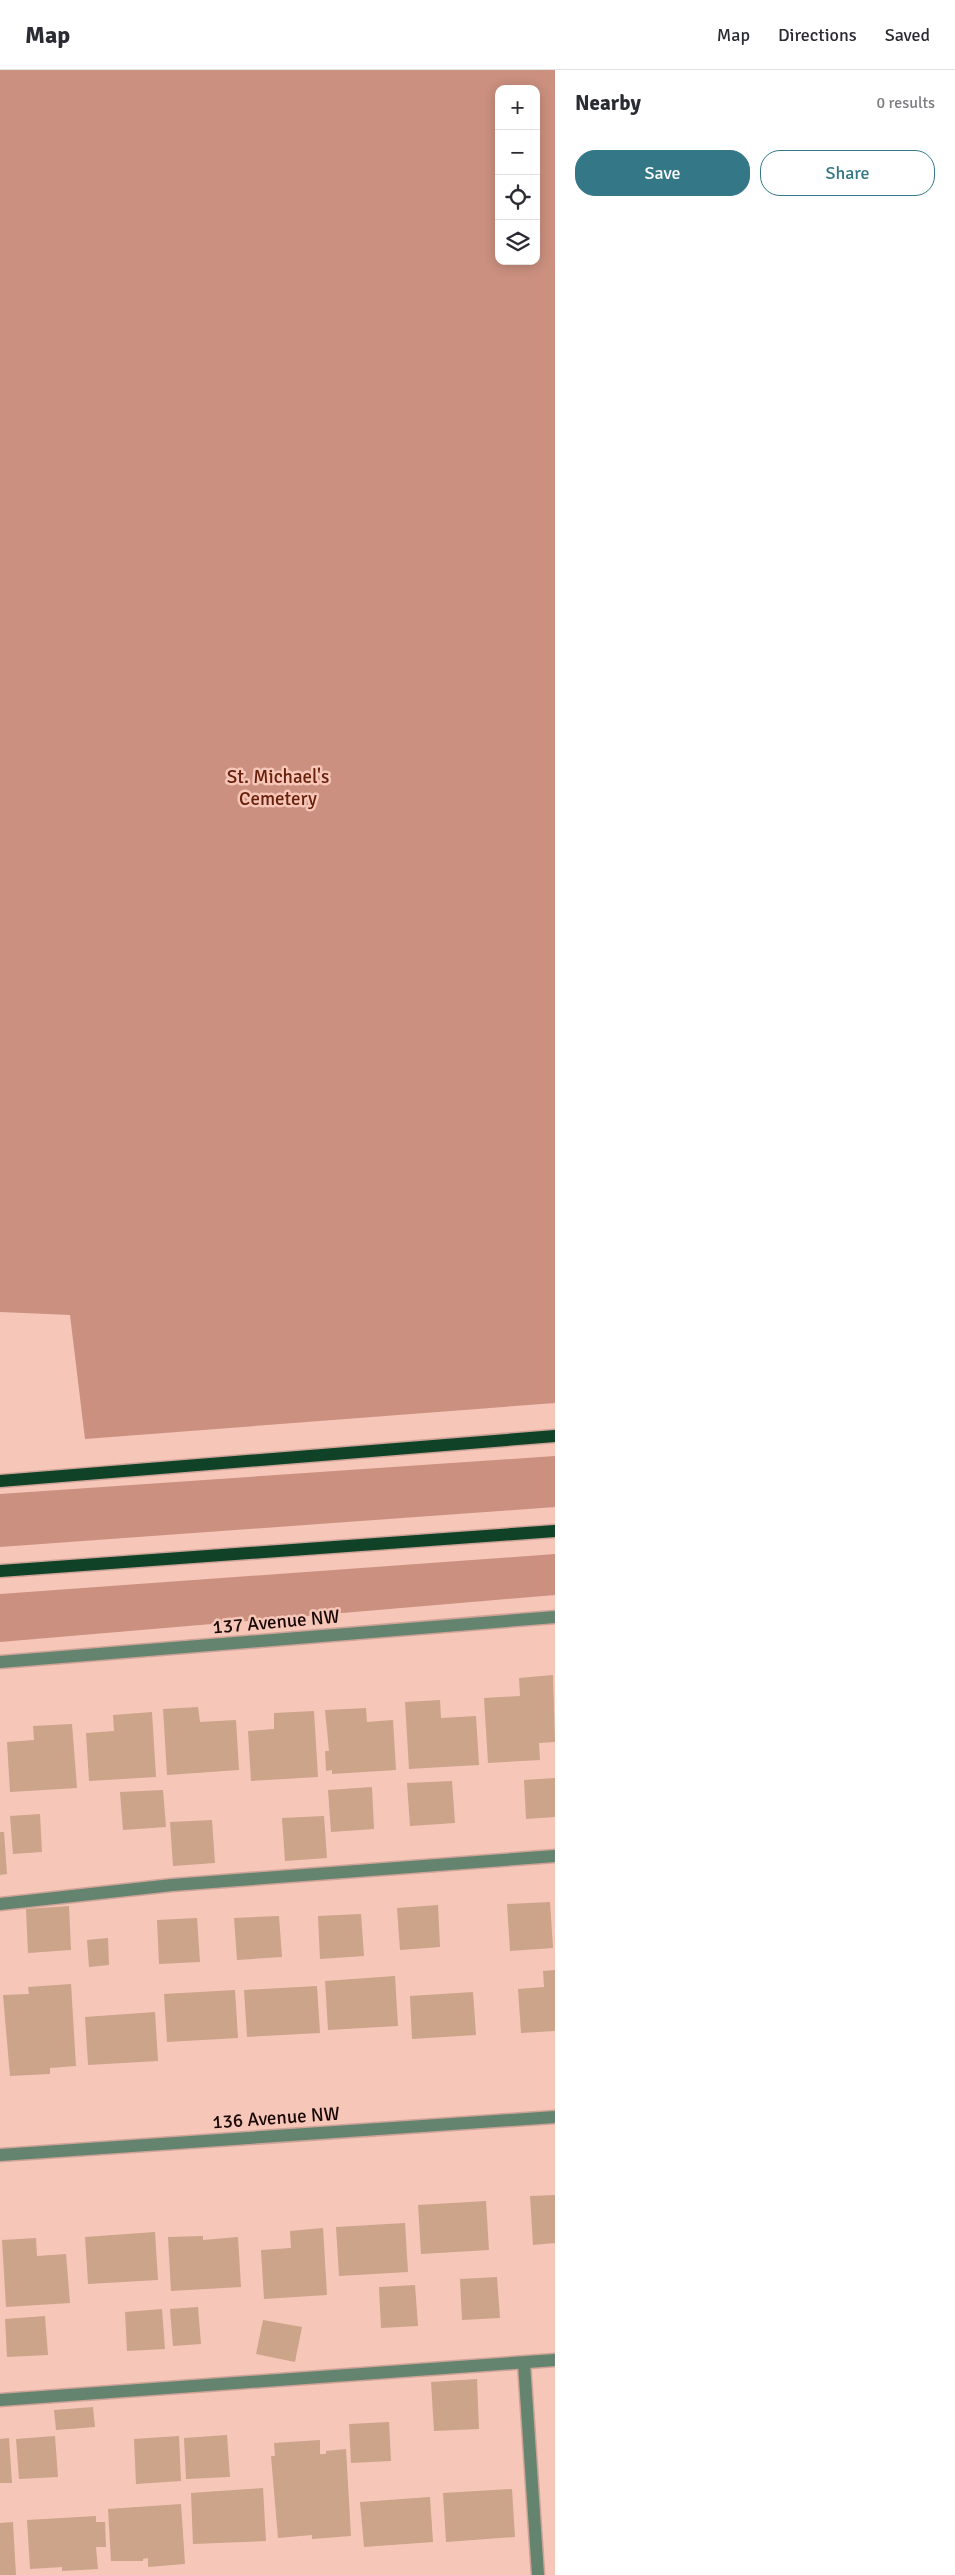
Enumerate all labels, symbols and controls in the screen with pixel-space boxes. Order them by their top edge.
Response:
text: Map [25,20,70,50]
text: Map [717,24,750,46]
text: Directions [778,24,857,46]
text: Saved [885,24,930,46]
map controls [495,85,540,265]
button: + [495,85,540,130]
text: Nearby [575,90,641,116]
text: 0 results [876,93,935,113]
button: − [495,130,540,175]
button: Save [575,150,750,196]
button: Share [760,150,935,196]
button: locate [495,175,540,220]
button: layers [495,220,540,265]
park label: St. Michael's Cemetery [227,765,329,811]
street label: 137 Avenue NW [211,1604,341,1640]
street label: 136 Avenue NW [212,2102,341,2134]

